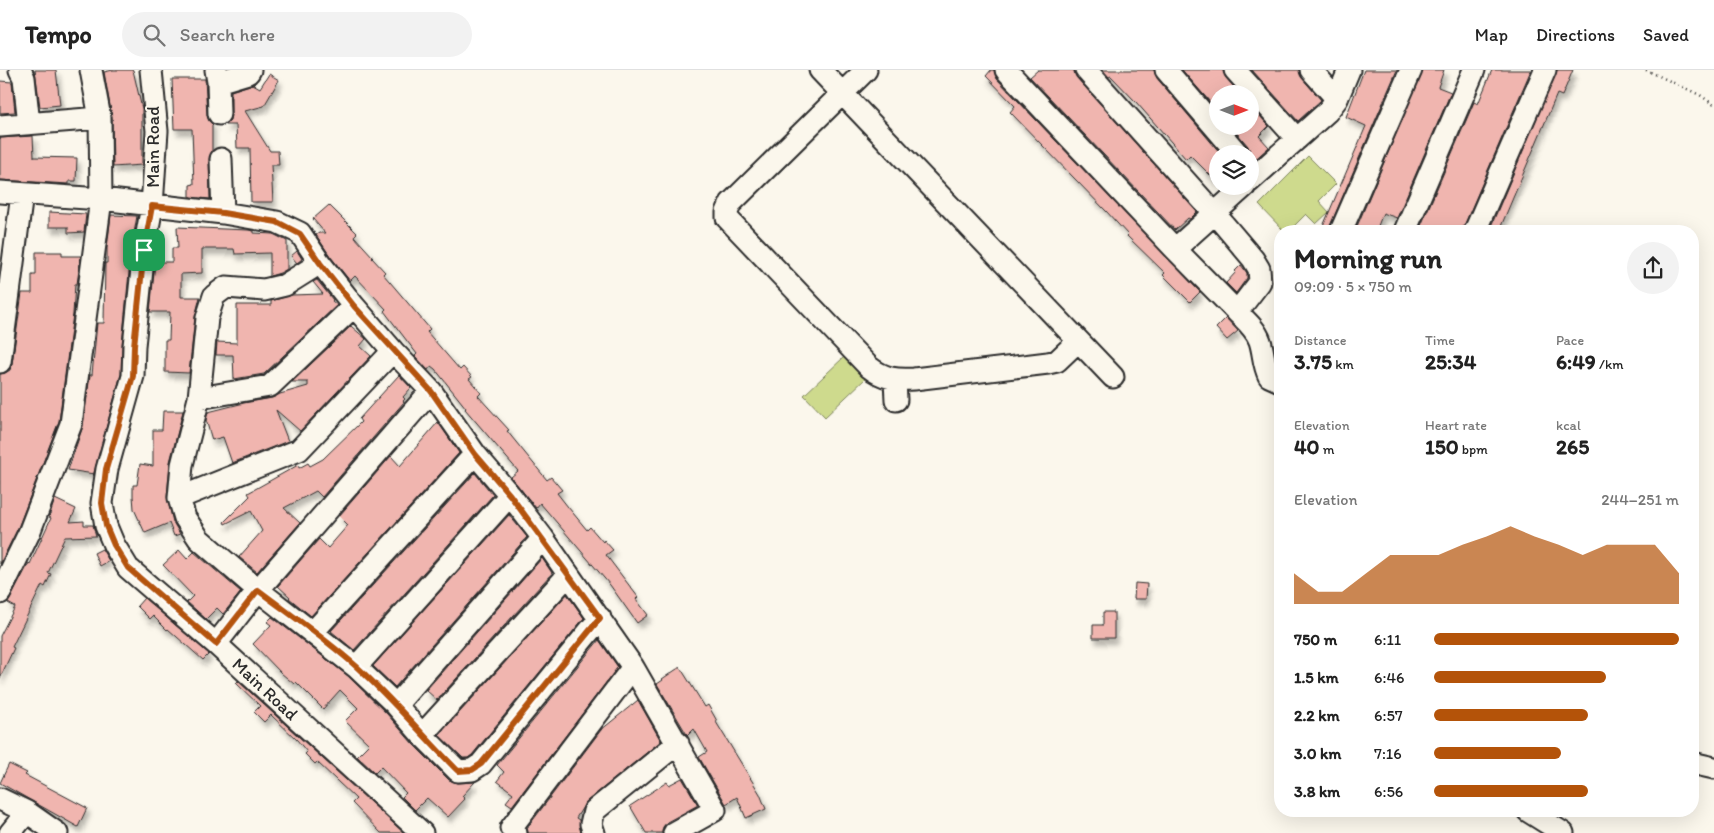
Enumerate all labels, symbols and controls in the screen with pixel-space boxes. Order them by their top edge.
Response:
search box [122,12,472,57]
text: Tempo [25,20,92,49]
icon: search [140,21,168,49]
text: Search here [180,23,275,46]
text: Map [1475,24,1508,46]
text: Directions [1536,24,1615,46]
text: Saved [1643,24,1689,46]
north arrow [1209,85,1259,135]
map controls [1209,85,1259,195]
street label: Main Road [142,106,164,188]
button: layers [1209,145,1259,195]
pin [123,229,165,271]
icon: arrive [130,236,158,264]
text: Morning run [1294,241,1442,275]
button: share [1627,242,1679,294]
text: 09:09 · 5 × 750 m [1294,277,1412,296]
text: Distance [1294,332,1346,349]
text: Time [1425,332,1455,349]
text: Pace [1556,332,1584,349]
text: 3.75 [1294,349,1332,374]
text: 25:34 [1425,349,1476,374]
text: 6:49 [1556,349,1596,374]
text: km [1332,356,1354,373]
text: /km [1596,356,1623,373]
text: Elevation [1294,417,1350,434]
text: Heart rate [1425,417,1487,434]
text: kcal [1556,417,1581,434]
text: 40 [1294,434,1320,459]
text: 150 [1425,434,1459,459]
text: 265 [1556,434,1589,459]
text: m [1320,441,1335,458]
text: bpm [1459,441,1488,458]
text: Elevation [1294,490,1358,509]
text: 244–251 m [1601,490,1679,509]
text: 750 m [1294,630,1337,649]
text: 6:11 [1374,630,1401,649]
street label: Main Road [228,653,303,725]
text: 1.5 km [1294,668,1339,687]
text: 6:46 [1374,668,1404,687]
text: 2.2 km [1294,706,1340,725]
text: 6:57 [1374,706,1403,725]
text: 3.0 km [1294,744,1341,763]
text: 7:16 [1374,744,1402,763]
text: 3.8 km [1294,782,1340,801]
text: 6:56 [1374,782,1403,801]

